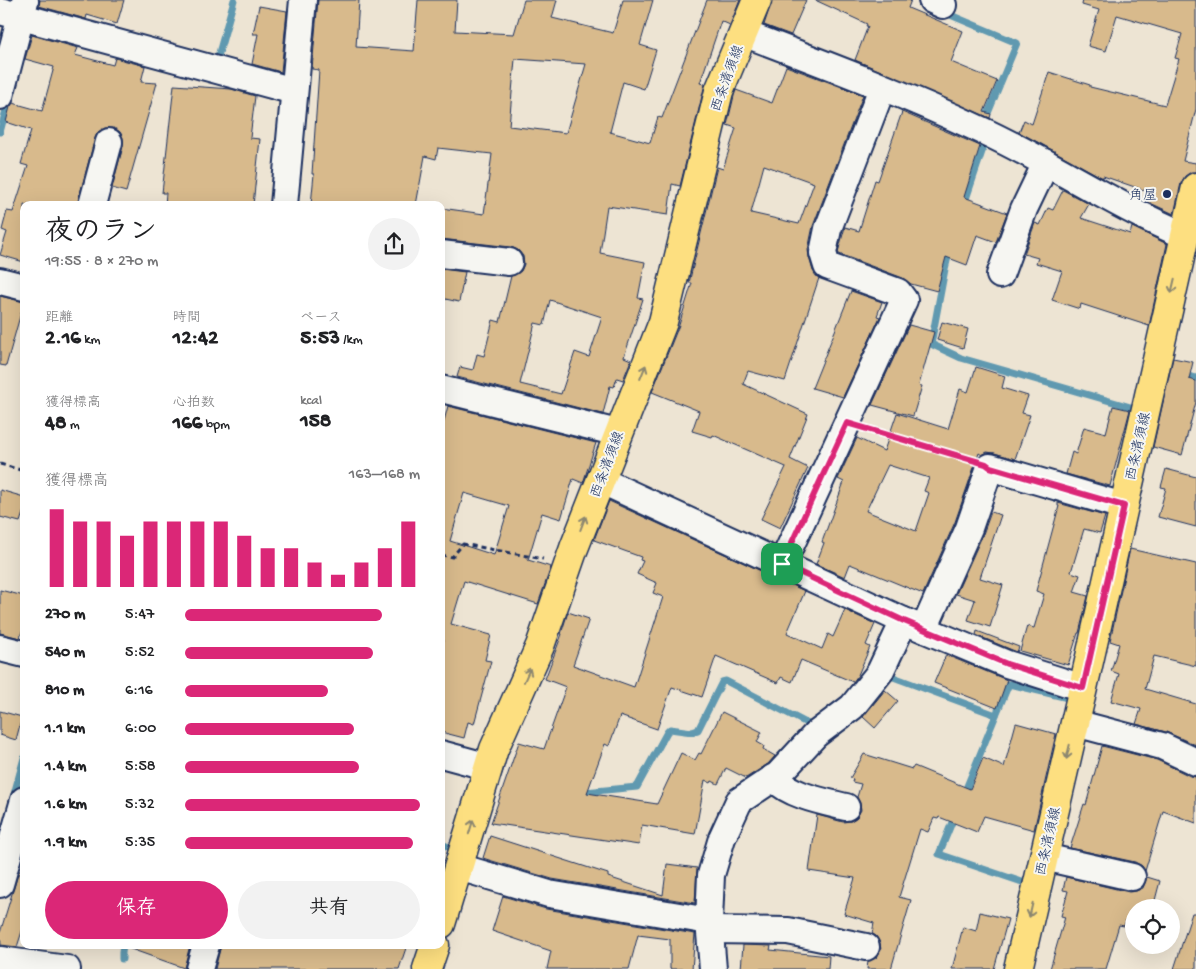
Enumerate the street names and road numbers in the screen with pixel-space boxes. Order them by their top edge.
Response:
street label: 西条清須線 [708,43,748,115]
street label: 西条清須線 [1123,411,1156,483]
street label: 西条清須線 [588,429,629,501]
street label: 西条清須線 [1033,806,1066,878]

